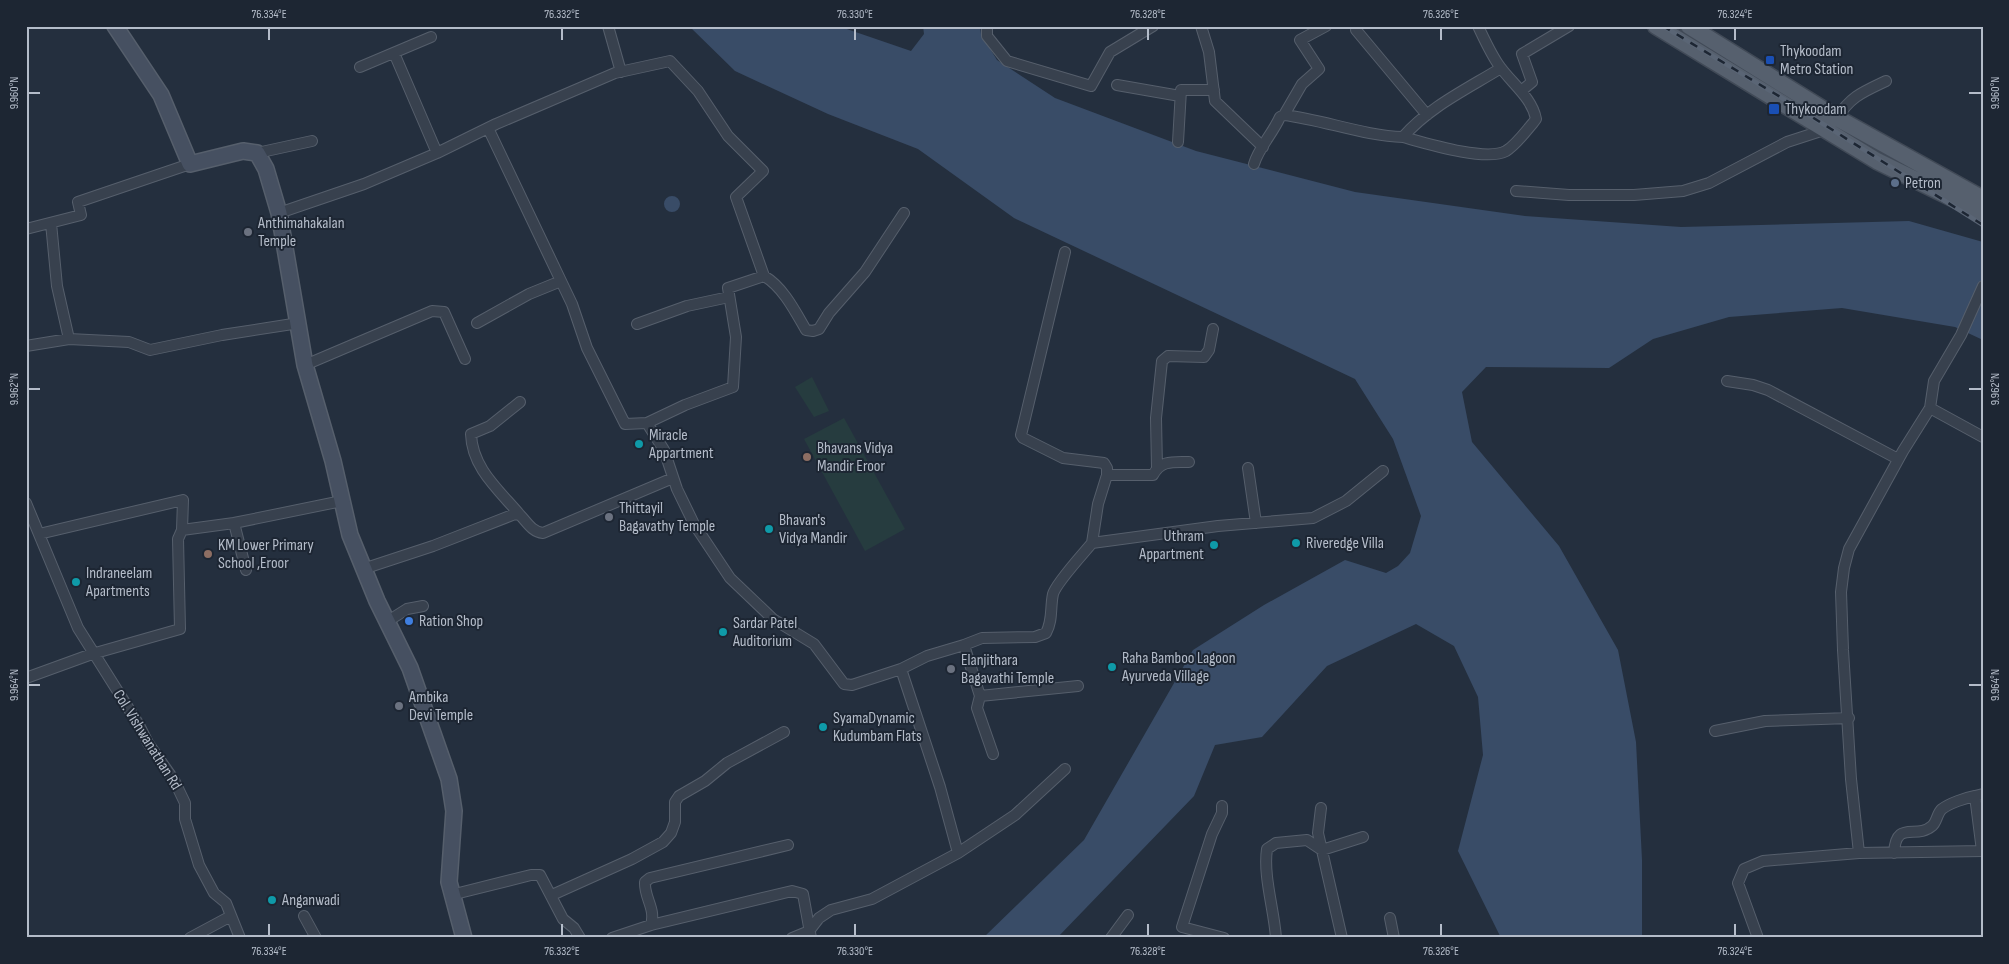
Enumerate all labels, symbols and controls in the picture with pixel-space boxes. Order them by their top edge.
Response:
text: 76.334°E [251,7,287,22]
text: 76.332°E [544,7,580,22]
text: 76.330°E [837,7,873,22]
text: 76.328°E [1130,7,1166,22]
text: 76.326°E [1423,7,1459,22]
text: 76.324°E [1717,7,1753,22]
place label: Thykoodam Metro Station [1780,42,1853,79]
marker: Thykoodam Metro Station [1764,54,1776,66]
text: 9.960°N [7,77,22,109]
text: 9.960°N [1988,77,2003,109]
place label: Thykoodam [1785,100,1847,119]
marker: Thykoodam [1767,102,1781,116]
place label: Petron [1905,174,1941,193]
marker: Petron [1889,177,1901,189]
place label: Anthimahakalan Temple [257,214,345,251]
marker: Anthimahakalan Temple [242,226,254,238]
text: 9.962°N [7,373,22,405]
text: 9.962°N [1988,373,2003,405]
place label: Miracle Appartment [648,426,714,463]
marker: Miracle Appartment [633,438,645,450]
place label: Bhavans Vidya Mandir Eroor [817,439,893,476]
marker: Bhavans Vidya Mandir Eroor [801,451,813,463]
place label: Thittayil Bagavathy Temple [619,499,715,536]
marker: Thittayil Bagavathy Temple [603,511,615,523]
place label: Bhavan's Vidya Mandir [779,511,848,548]
marker: Bhavan's Vidya Mandir [763,523,775,535]
place label: Uthram Appartment [1138,527,1204,564]
place label: Riveredge Villa [1306,534,1384,553]
place label: KM Lower Primary School ,Eroor [218,536,314,573]
marker: Riveredge Villa [1290,537,1302,549]
marker: Uthram Appartment [1208,539,1220,551]
marker: KM Lower Primary School ,Eroor [202,548,214,560]
place label: Indraneelam Apartments [85,564,152,601]
marker: Indraneelam Apartments [70,576,82,588]
place label: Ration Shop [419,612,483,631]
place label: Sardar Patel Auditorium [732,614,797,651]
marker: Ration Shop [403,615,415,627]
marker: Sardar Patel Auditorium [717,626,729,638]
place label: Raha Bamboo Lagoon Ayurveda Village [1121,649,1236,686]
place label: Elanjithara Bagavathi Temple [961,651,1054,688]
marker: Raha Bamboo Lagoon Ayurveda Village [1106,661,1118,673]
marker: Elanjithara Bagavathi Temple [945,663,957,675]
text: 9.964°N [7,669,22,701]
text: 9.964°N [1988,669,2003,701]
street label: Col. Vishwanathan Rd [109,686,185,794]
place label: Ambika Devi Temple [408,688,473,725]
marker: Ambika Devi Temple [393,700,405,712]
place label: SyamaDynamic Kudumbam Flats [833,709,922,746]
marker: SyamaDynamic Kudumbam Flats [817,721,829,733]
place label: Anganwadi [281,891,340,910]
marker: Anganwadi [266,894,278,906]
text: 76.334°E [251,944,287,959]
text: 76.332°E [544,944,580,959]
text: 76.330°E [837,944,873,959]
text: 76.328°E [1130,944,1166,959]
text: 76.326°E [1423,944,1459,959]
text: 76.324°E [1717,944,1753,959]

